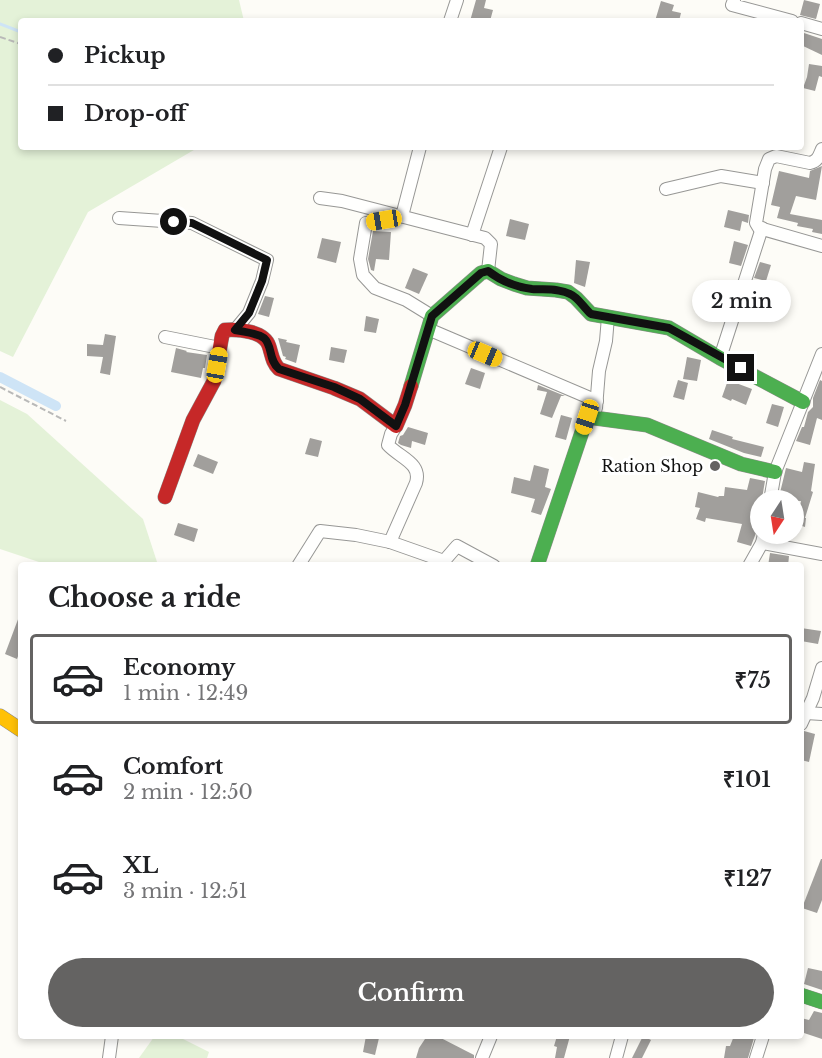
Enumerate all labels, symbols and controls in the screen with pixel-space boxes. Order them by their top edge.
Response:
text: Pickup [84,42,166,69]
text: Drop-off [84,100,186,127]
route start [160,208,187,235]
car [365,208,403,232]
callout: 2 min [692,281,790,323]
text: 2 min [711,289,772,313]
car [465,339,505,369]
car [205,346,229,384]
route end [727,354,754,381]
car [573,397,601,437]
place label: Ration Shop [601,456,703,476]
marker: Ration Shop [708,459,722,473]
north arrow [750,490,804,544]
map controls [750,490,804,544]
text: Choose a ride [48,581,241,614]
icon: car [51,652,105,706]
text: Economy [123,654,235,681]
text: ₹75 [735,667,771,694]
text: 1 min · 12:49 [123,681,248,705]
icon: car [51,751,105,805]
text: Comfort [123,753,223,780]
text: ₹101 [723,766,771,793]
text: 2 min · 12:50 [123,780,253,804]
icon: car [51,850,105,904]
text: XL [123,852,158,879]
text: ₹127 [723,865,771,892]
text: 3 min · 12:51 [123,879,248,903]
button: Confirm [48,958,774,1027]

